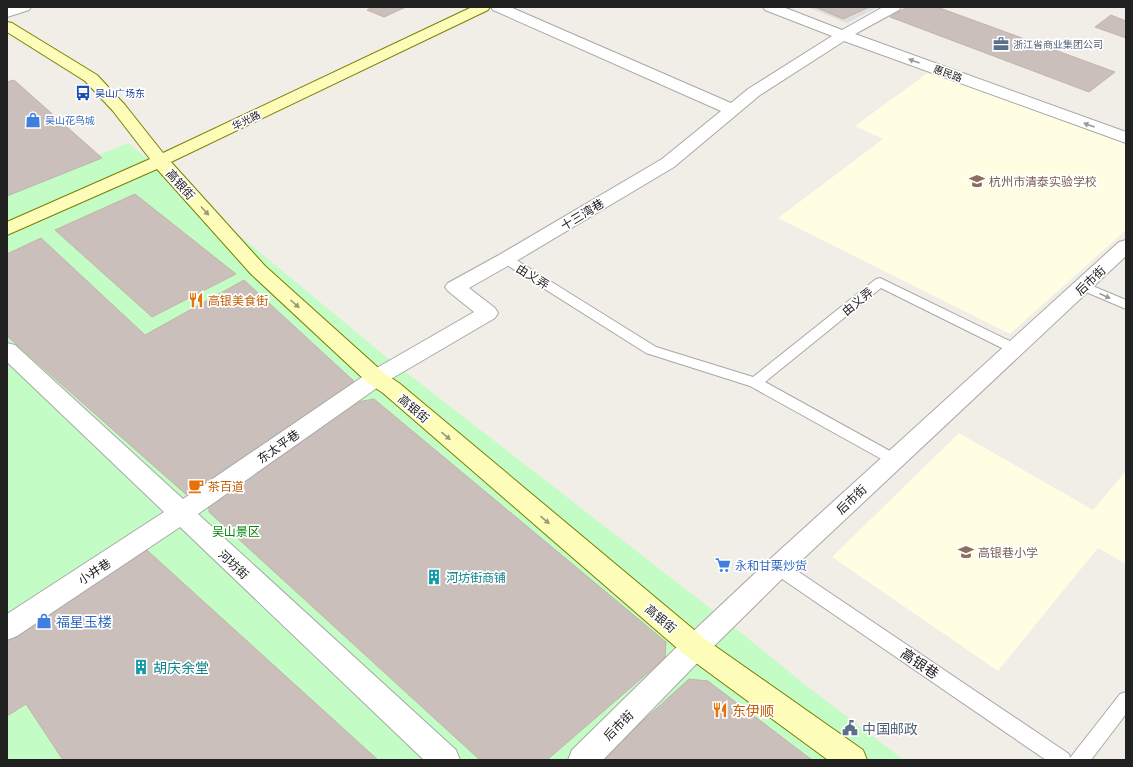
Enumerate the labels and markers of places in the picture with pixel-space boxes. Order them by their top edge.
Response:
office icon: 浙江省商业集团公司 [992,35,1010,53]
place label: 浙江省商业集团公司 [1013,38,1103,50]
bus stop icon: 吴山广场东 [74,84,92,102]
place label: 吴山广场东 [95,87,145,99]
shop icon: 吴山花鸟城 [24,111,42,129]
place label: 吴山花鸟城 [45,114,95,126]
school or university icon: 杭州市清泰实验学校 [968,172,986,190]
place label: 杭州市清泰实验学校 [989,174,1097,188]
restaurant icon: 高银美食街 [187,291,205,309]
place label: 高银美食街 [208,293,268,307]
cafe icon: 茶百道 [187,477,205,495]
place label: 茶百道 [208,479,244,493]
school or university icon: 高银巷小学 [957,543,975,561]
place label: 高银巷小学 [978,545,1038,559]
supermarket icon: 永和甘栗炒货 [714,556,732,574]
place label: 永和甘栗炒货 [735,558,807,572]
building icon: 河坊街商铺 [425,568,443,586]
place label: 河坊街商铺 [446,570,506,584]
shop icon: 福星玉楼 [35,612,53,630]
place label: 福星玉楼 [56,613,112,630]
building icon: 胡庆余堂 [132,658,150,676]
place label: 胡庆余堂 [153,659,209,676]
restaurant icon: 东伊顺 [711,701,729,719]
place label: 东伊顺 [732,702,774,719]
public building icon: 中国邮政 [841,719,859,737]
place label: 中国邮政 [862,720,918,737]

